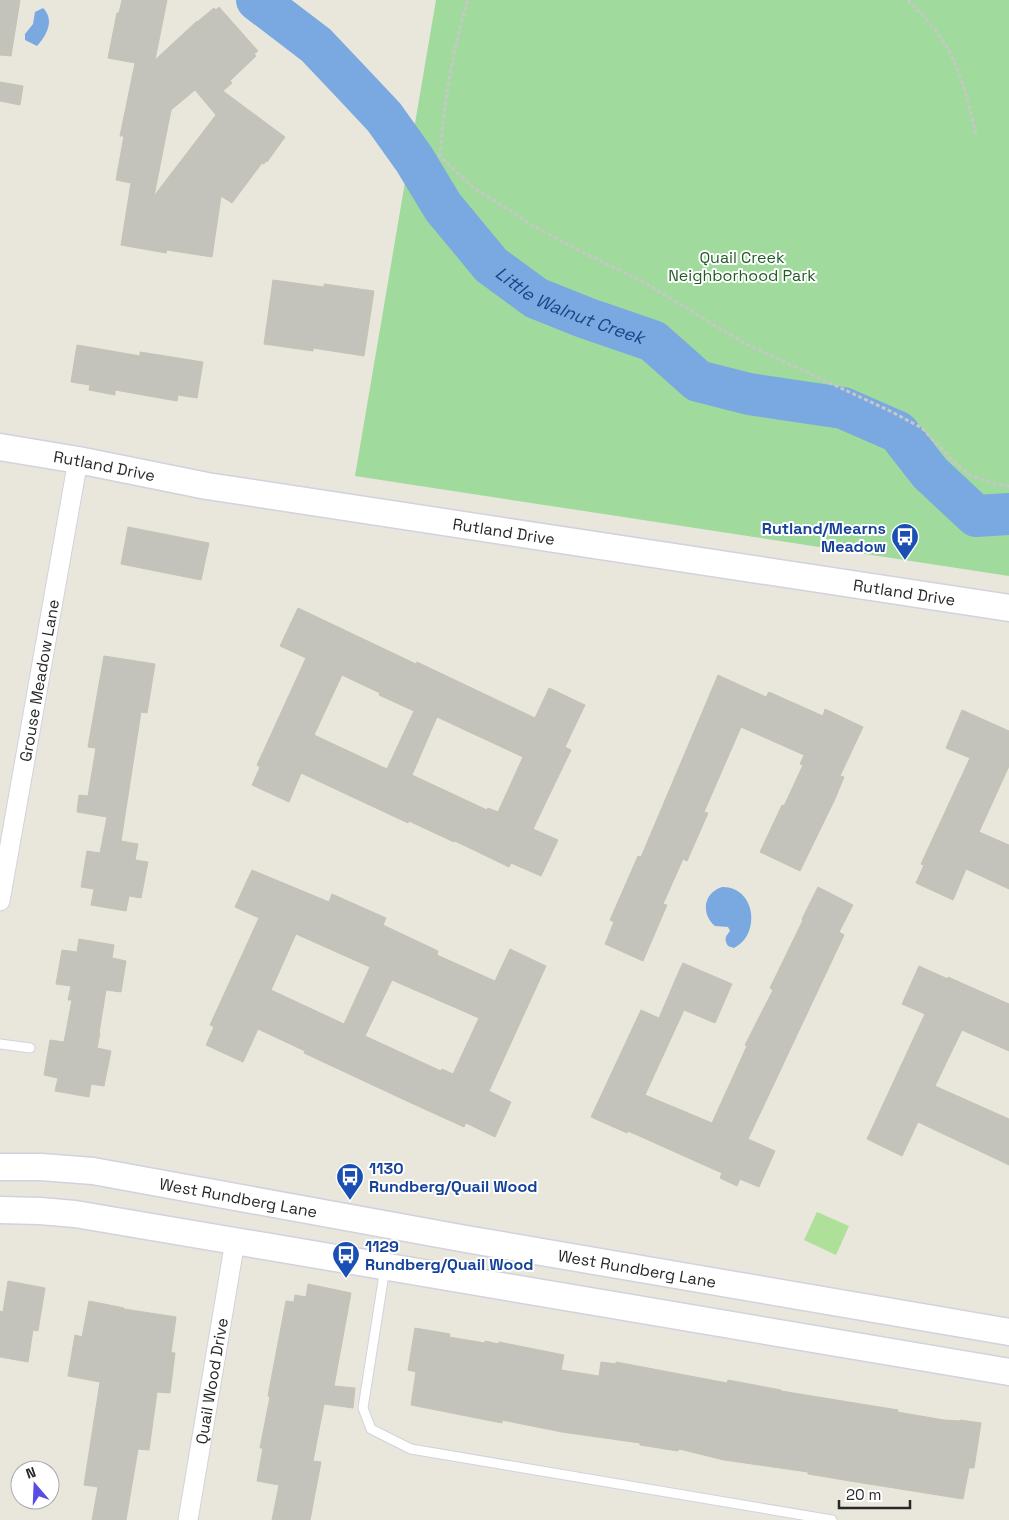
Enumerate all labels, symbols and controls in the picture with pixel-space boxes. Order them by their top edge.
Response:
park label: Quail Creek Neighborhood Park [668,247,816,286]
water label: Little Walnut Creek [491,261,650,349]
street label: Rutland Drive [52,446,157,486]
street label: Rutland Drive [451,513,556,549]
place label: Rutland/Mearns Meadow [762,518,886,557]
bus stop icon: Rutland/Mearns Meadow [890,522,920,561]
street label: Rutland Drive [852,574,957,610]
street label: Grouse Meadow Lane [14,598,64,763]
place label: 1130 Rundberg/Quail Wood [369,1158,537,1197]
bus stop icon: 1130 Rundberg/Quail Wood [335,1162,365,1201]
street label: West Rundberg Lane [158,1173,319,1222]
place label: 1129 Rundberg/Quail Wood [365,1236,533,1275]
bus stop icon: 1129 Rundberg/Quail Wood [331,1240,361,1279]
street label: West Rundberg Lane [556,1244,718,1292]
street label: Quail Wood Drive [190,1316,232,1446]
north arrow [10,1460,60,1510]
text: N [23,1463,38,1483]
scale bar [839,1478,910,1510]
text: 20 m [846,1485,881,1504]

